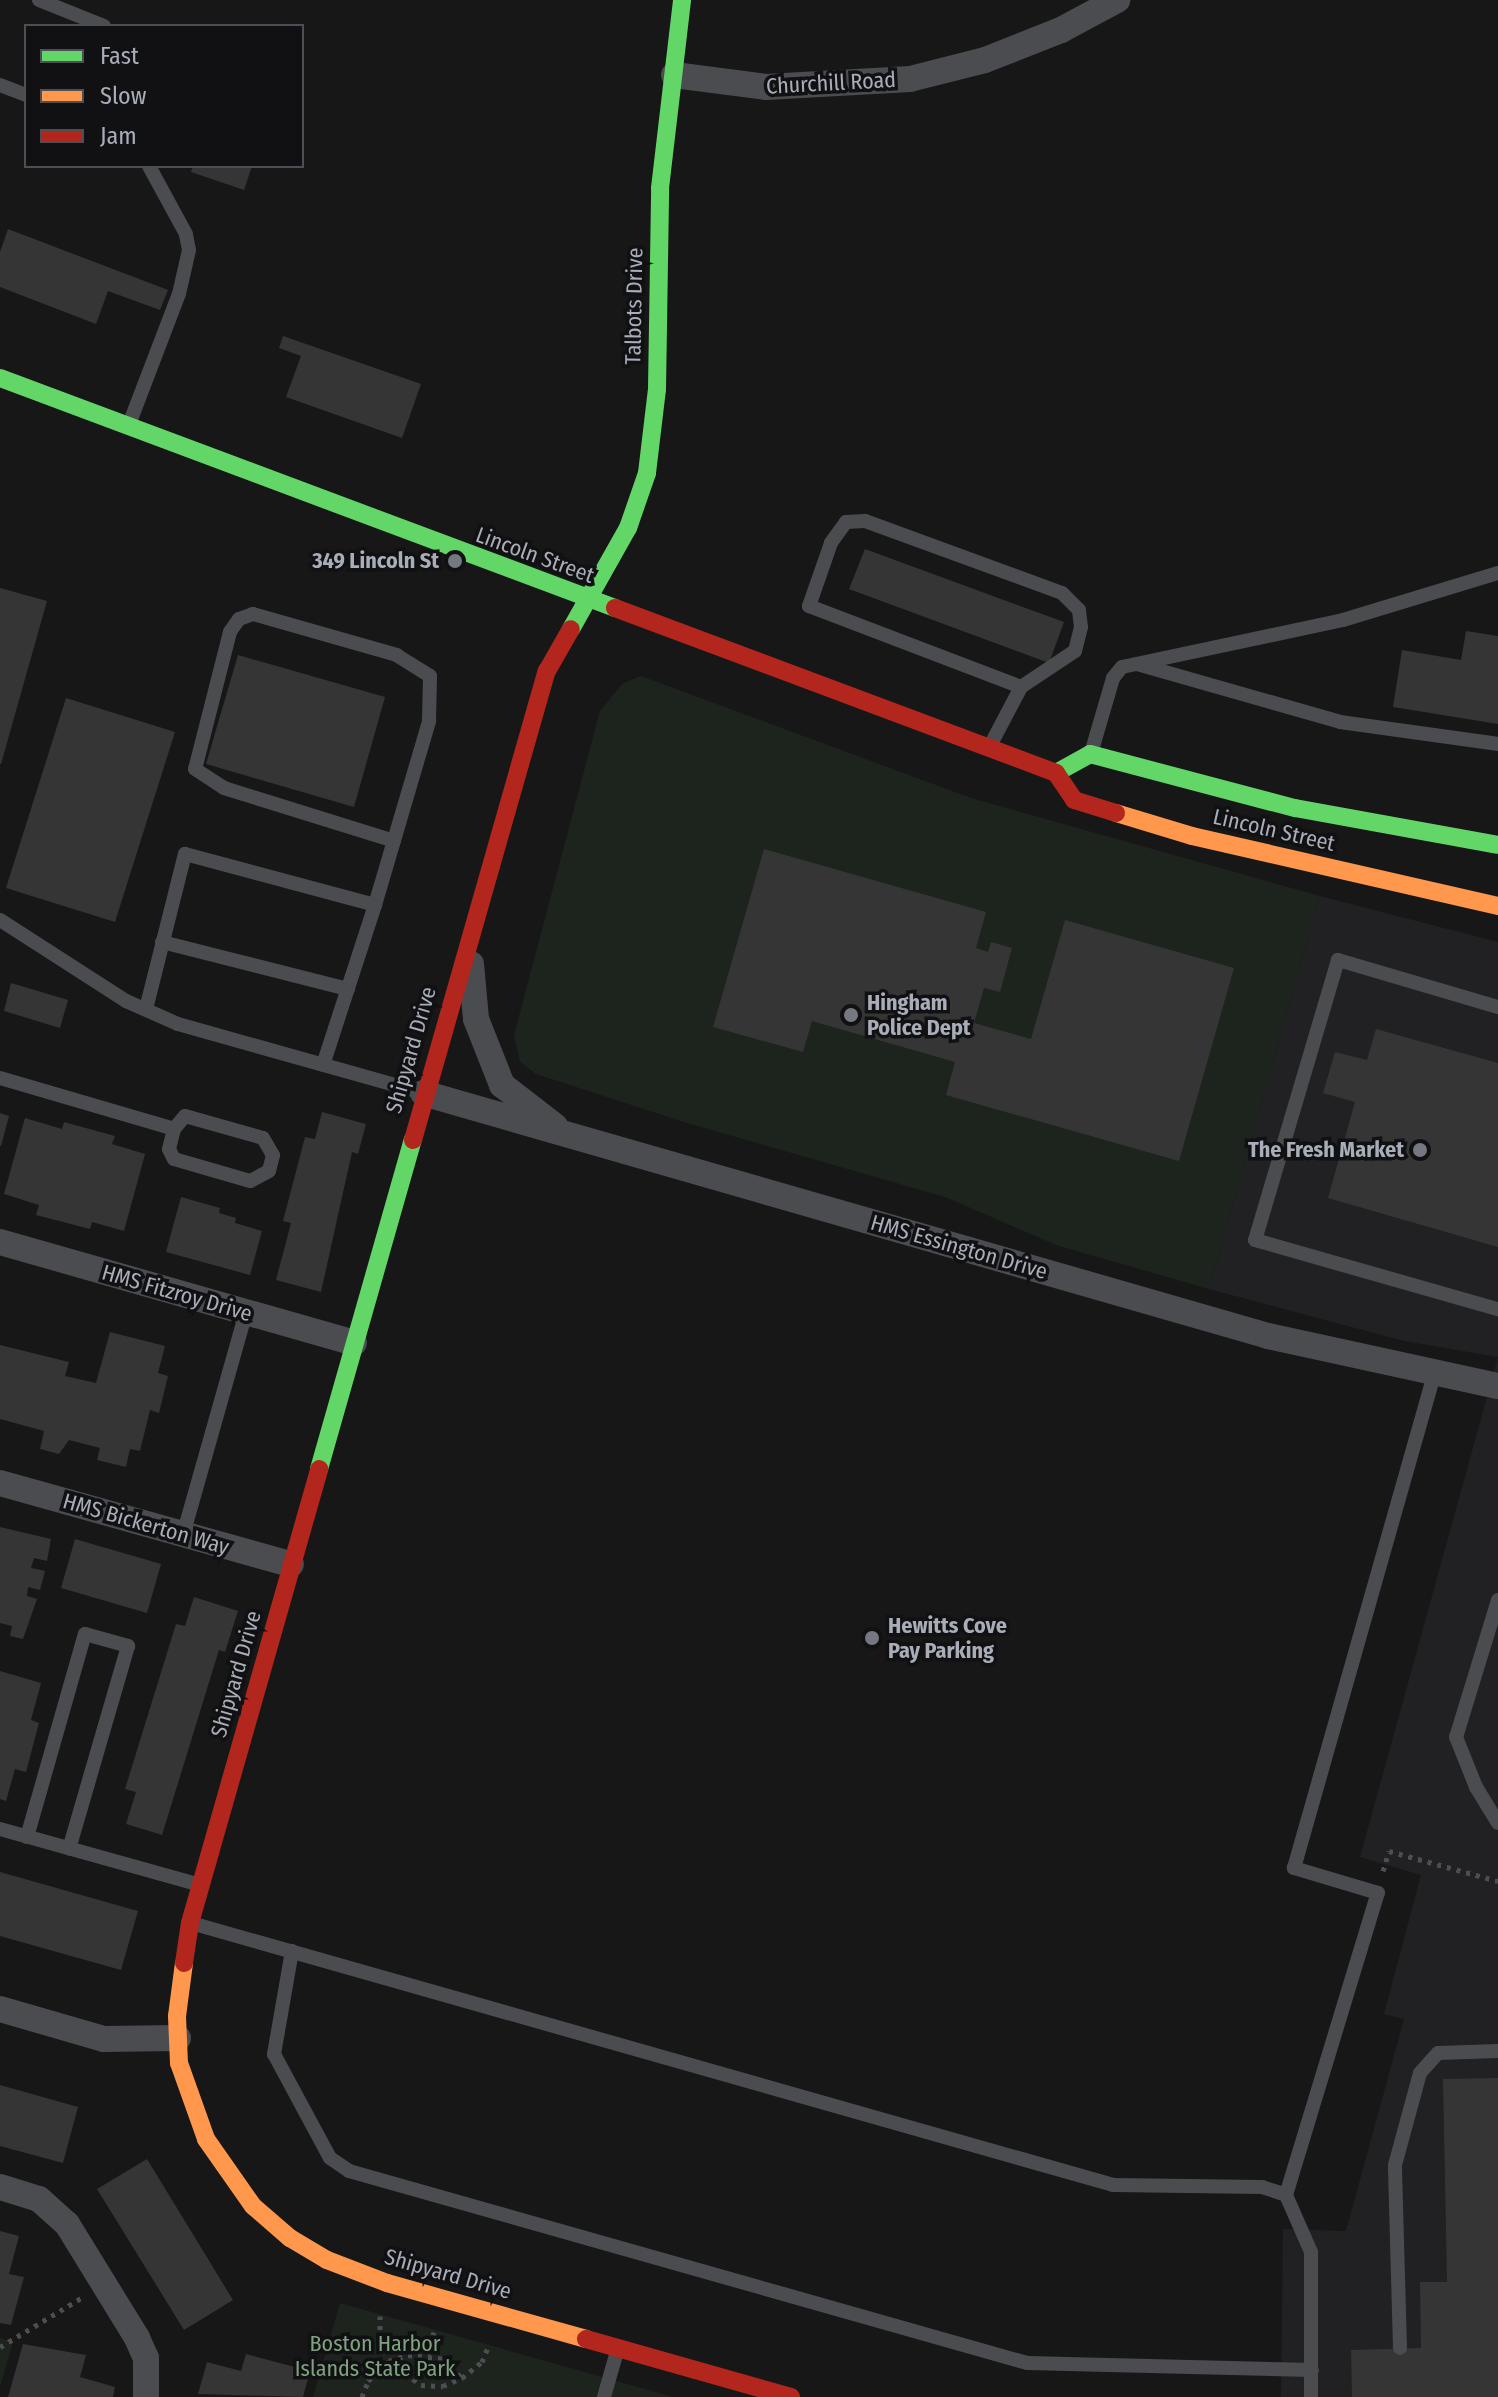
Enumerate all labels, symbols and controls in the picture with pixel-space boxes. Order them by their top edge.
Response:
legend [24,24,304,168]
text: Fast [100,42,139,70]
street label: Churchill Road [765,66,897,100]
text: Slow [100,82,146,110]
text: Jam [100,122,137,150]
street label: Talbots Drive [620,247,648,365]
street label: Lincoln Street [472,521,598,589]
place label: 349 Lincoln St [312,548,439,574]
marker: 349 Lincoln St [446,552,464,570]
street label: Lincoln Street [1211,803,1337,857]
street label: Shipyard Drive [380,984,442,1116]
place label: Hingham Police Dept [867,989,971,1040]
marker: Hingham Police Dept [842,1006,860,1024]
place label: The Fresh Market [1248,1137,1404,1163]
marker: The Fresh Market [1411,1141,1429,1159]
street label: HMS Essington Drive [868,1209,1050,1285]
street label: HMS Fitzroy Drive [99,1259,255,1327]
street label: HMS Bickerton Way [60,1488,232,1560]
street label: Shipyard Drive [205,1608,267,1740]
place label: Hewitts Cove Pay Parking [888,1612,1007,1664]
marker: Hewitts Cove Pay Parking [863,1629,881,1647]
street label: Shipyard Drive [382,2243,514,2305]
park label: Boston Harbor Islands State Park [295,2330,455,2382]

